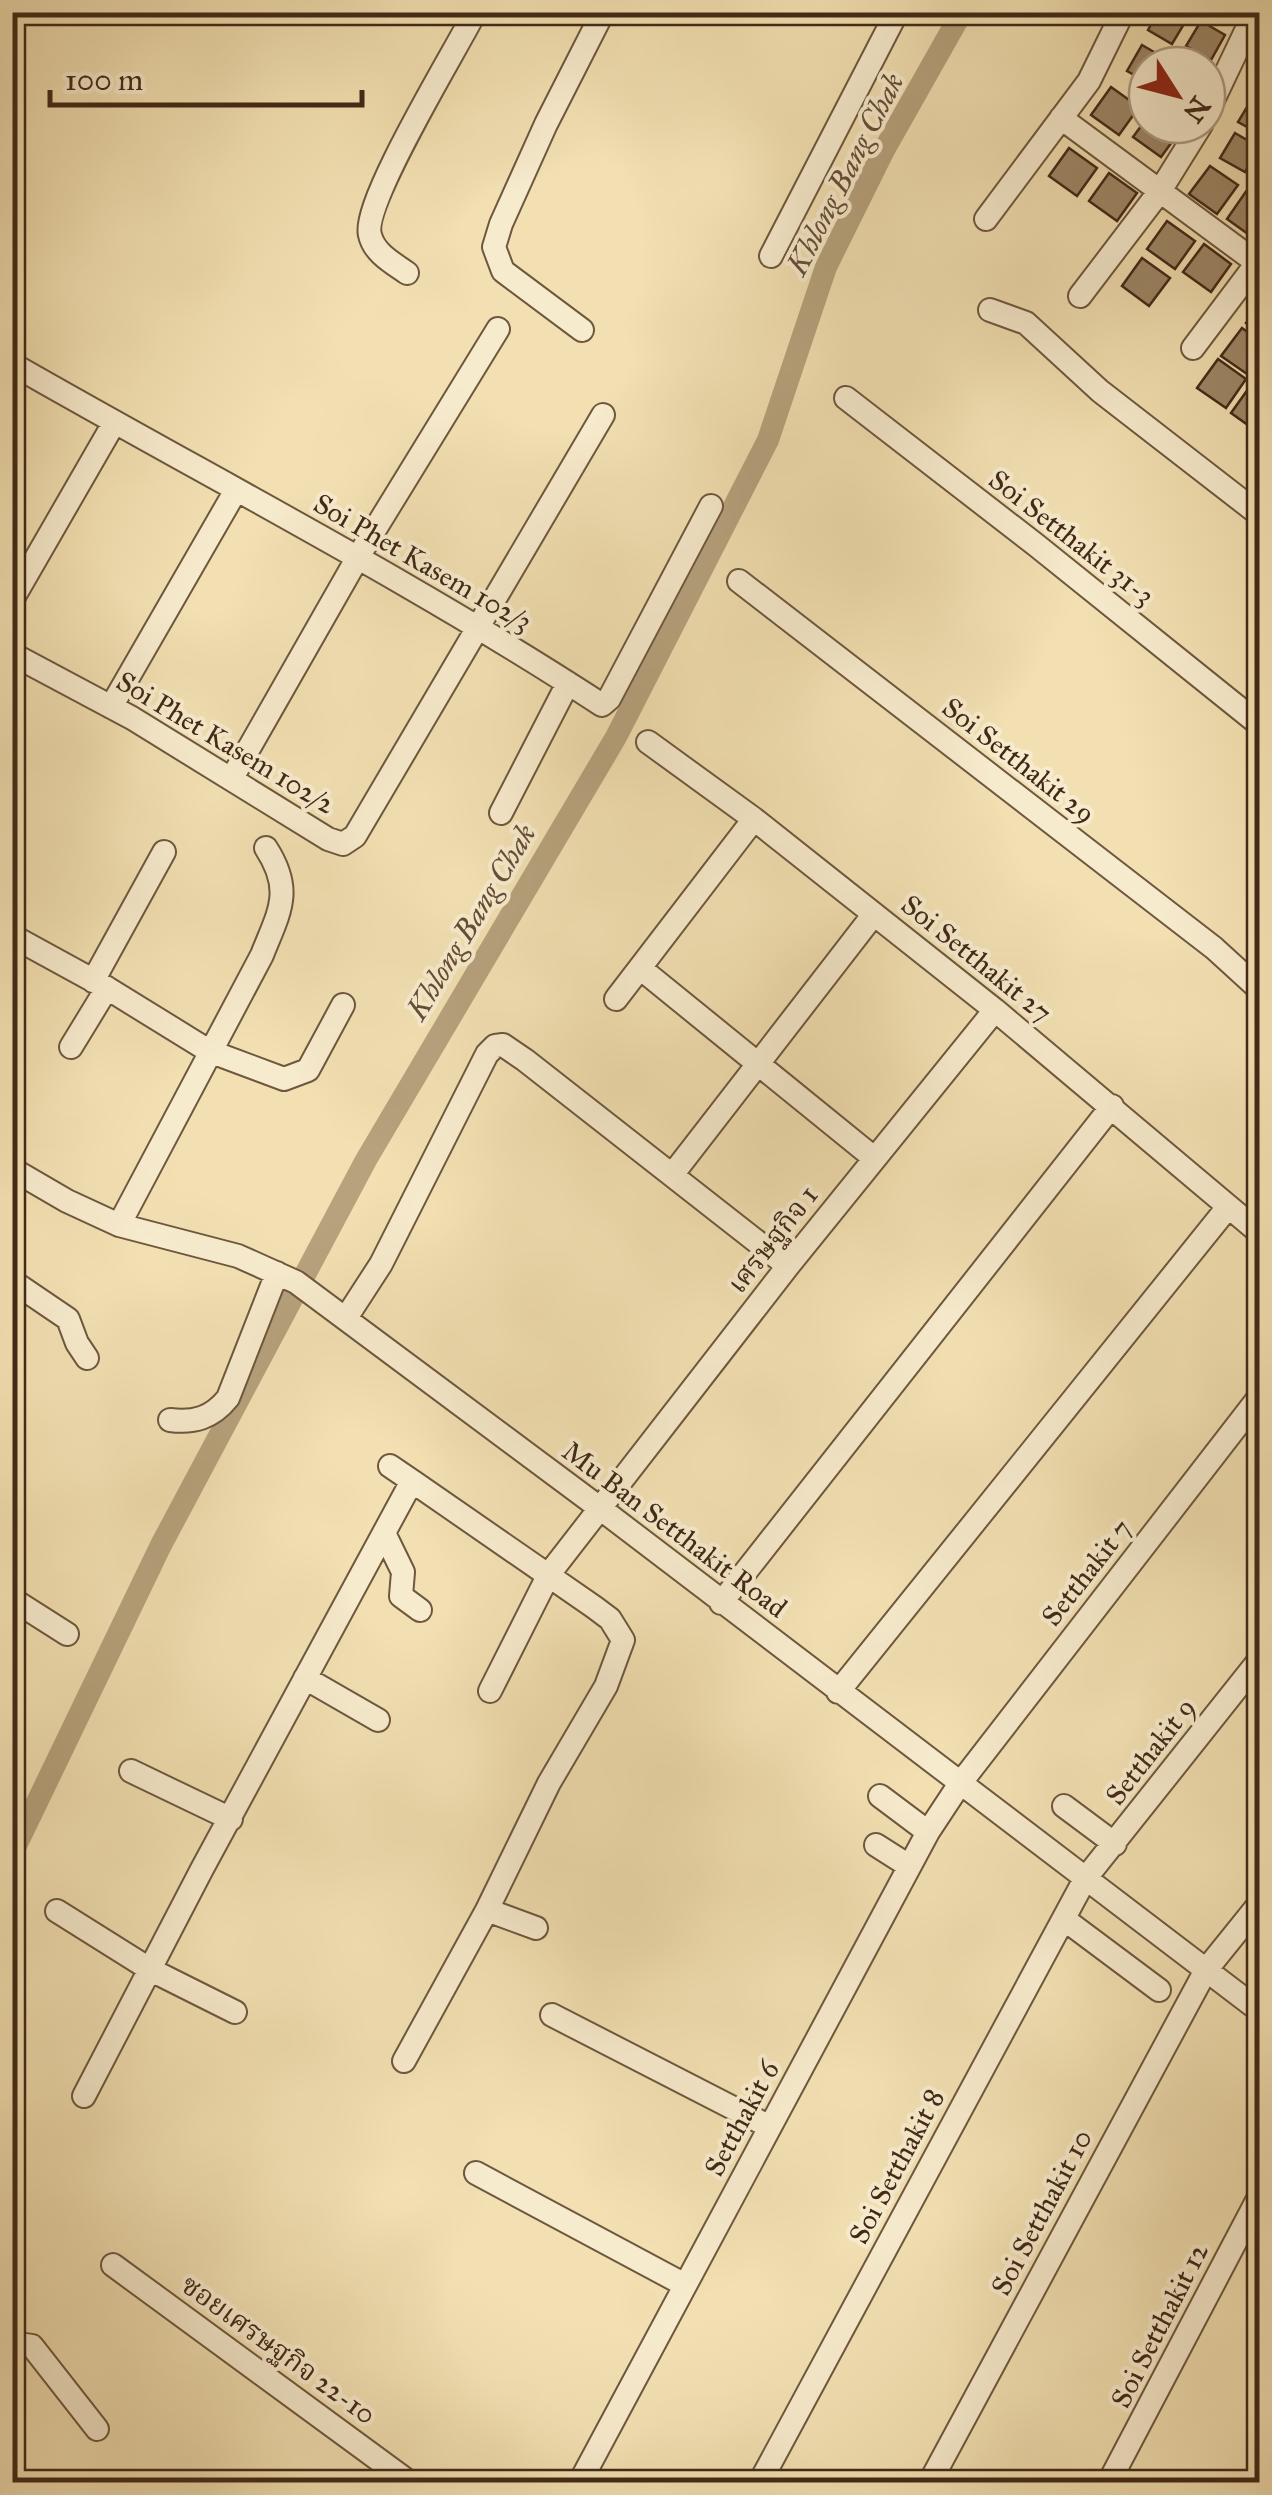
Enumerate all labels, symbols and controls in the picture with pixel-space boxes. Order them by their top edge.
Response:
scale bar [50,45,362,107]
north arrow [1127,45,1227,145]
text: 100 m [65,62,143,98]
water label: Khlong Bang Chak [778,67,911,283]
text: N [1176,90,1218,129]
street label: Soi Setthakit 31-3 [982,462,1162,613]
street label: Soi Phet Kasem 102/3 [307,486,538,639]
street label: Soi Phet Kasem 102/2 [110,663,342,822]
street label: Soi Setthakit 29 [935,690,1102,831]
water label: Khlong Bang Chak [397,818,543,1028]
street label: Soi Setthakit 27 [894,887,1059,1030]
street label: เศรษฐกิจ 1 [719,1178,825,1300]
street label: Mu Ban Setthakit Road [555,1434,794,1625]
street label: Setthakit 7 [1034,1512,1139,1633]
street label: Setthakit 9 [1098,1691,1203,1812]
street label: Setthakit 6 [696,2053,787,2182]
street label: Soi Setthakit 8 [841,2083,952,2250]
street label: Soi Setthakit 10 [983,2123,1100,2301]
street label: Soi Setthakit 12 [1103,2237,1216,2414]
street label: ซอยเศรษฐกิจ 22-10 [174,2267,383,2432]

